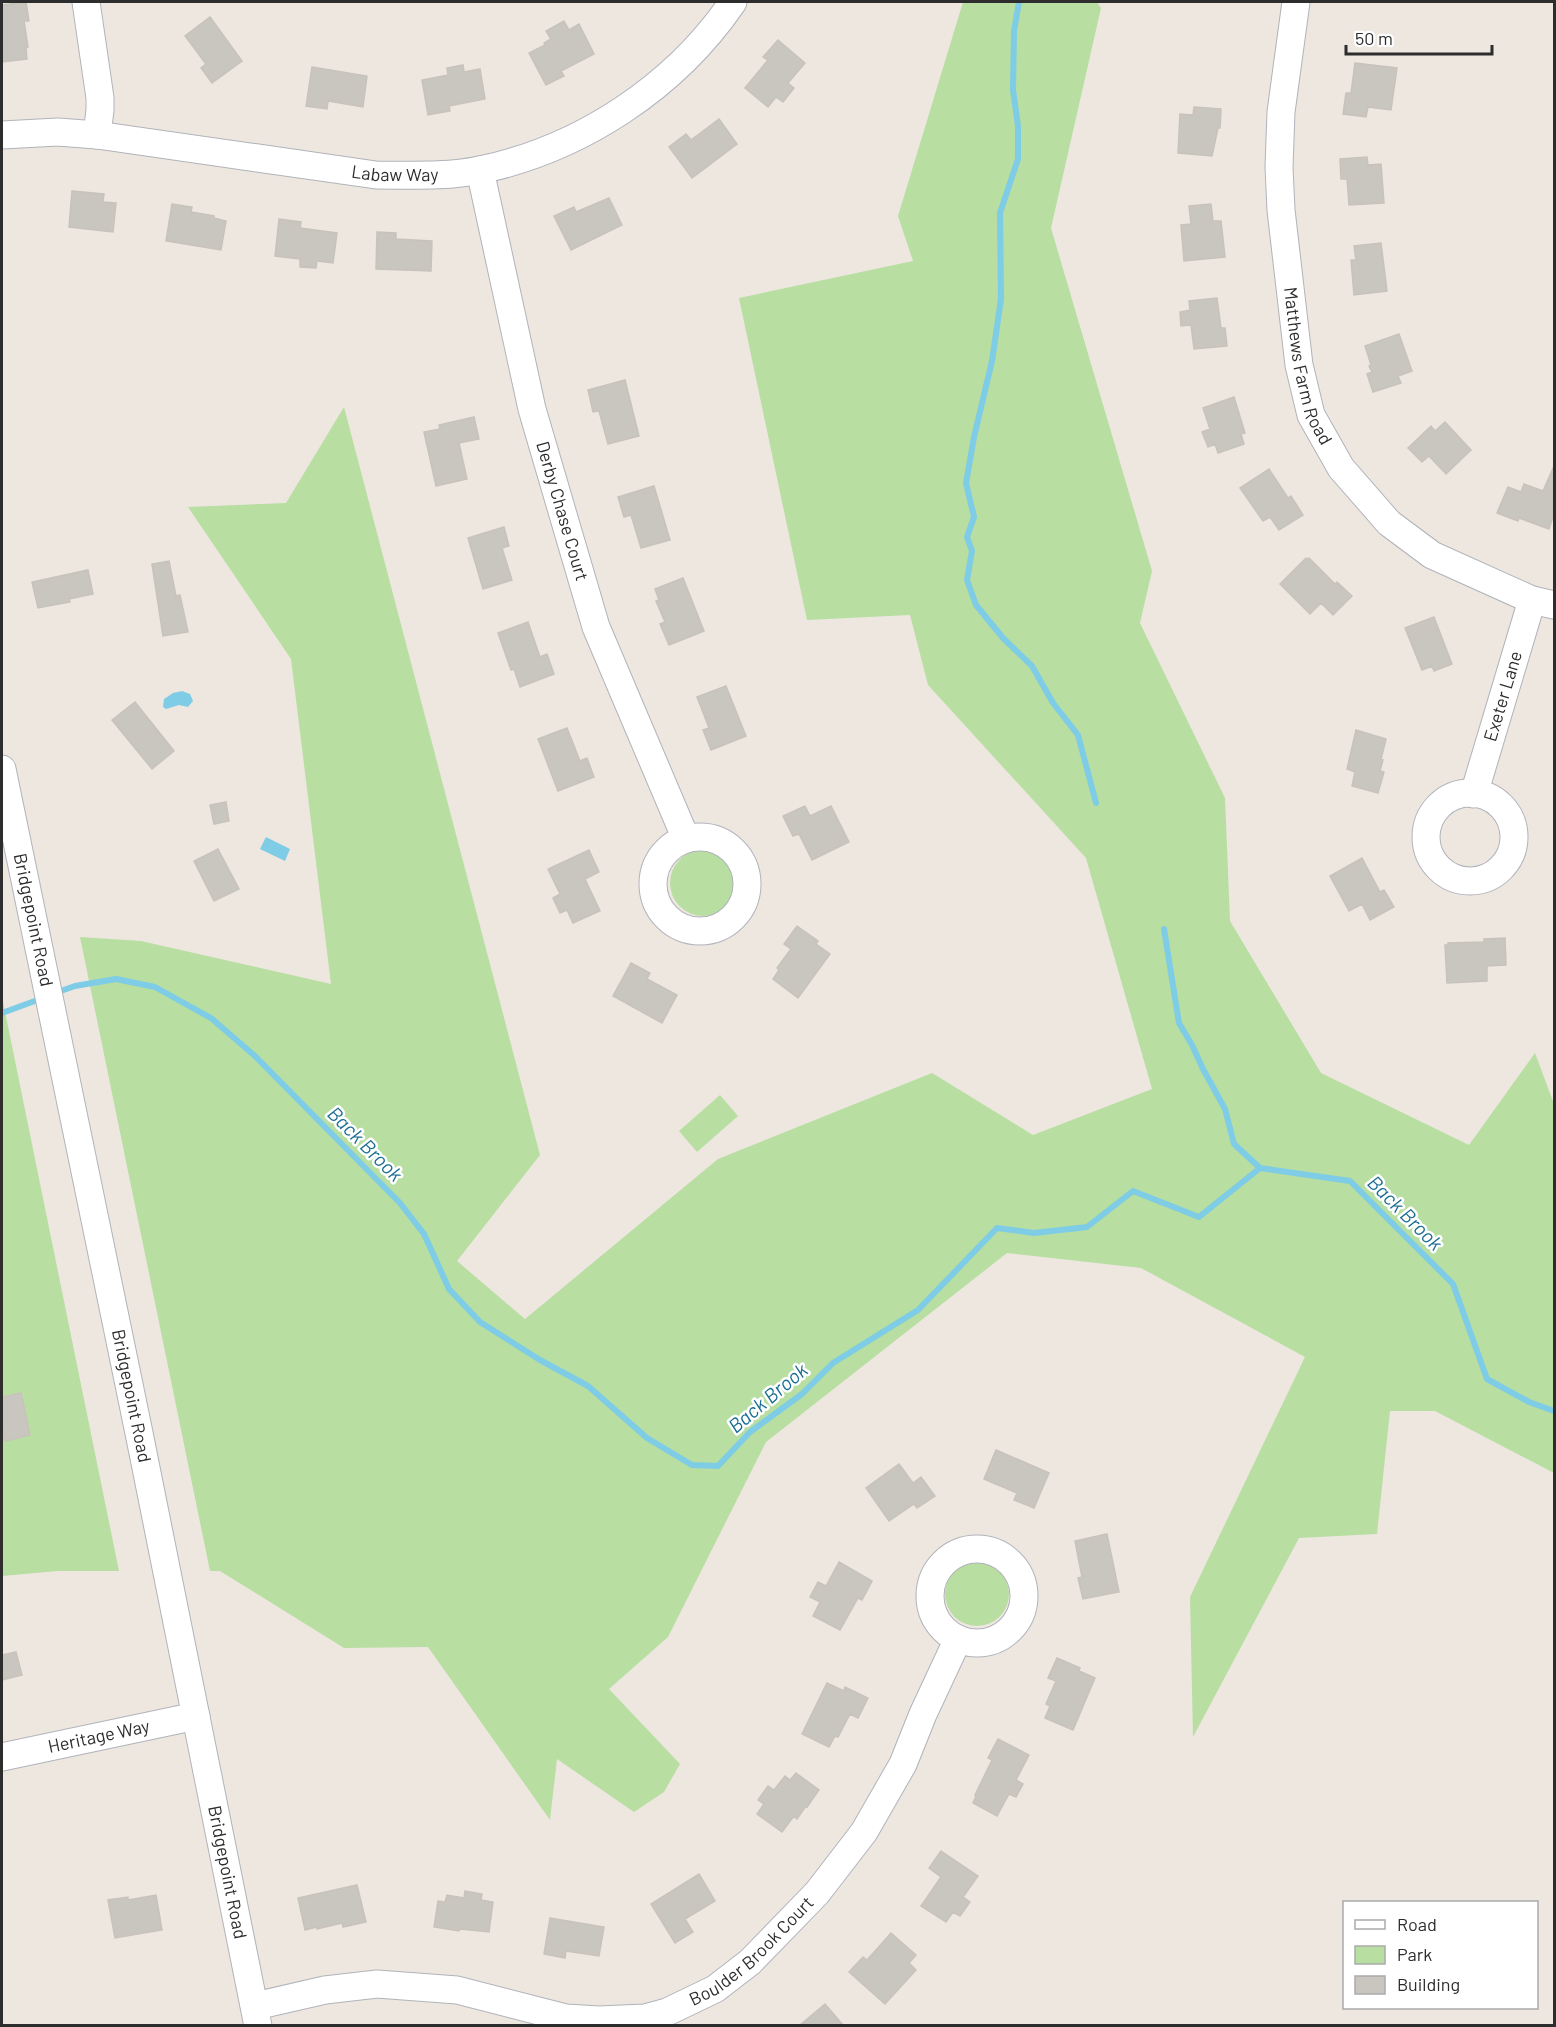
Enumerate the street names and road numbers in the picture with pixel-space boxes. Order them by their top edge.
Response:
street label: Labaw Way [350,160,439,186]
street label: Matthews Farm Road [1280,286,1338,448]
street label: Derby Chase Court [532,438,594,583]
street label: Exeter Lane [1478,648,1526,744]
street label: Bridgepoint Road [10,851,59,988]
street label: Bridgepoint Road [108,1327,157,1464]
street label: Heritage Way [46,1714,152,1757]
street label: Bridgepoint Road [204,1804,252,1941]
street label: Boulder Brook Court [685,1891,818,2010]

